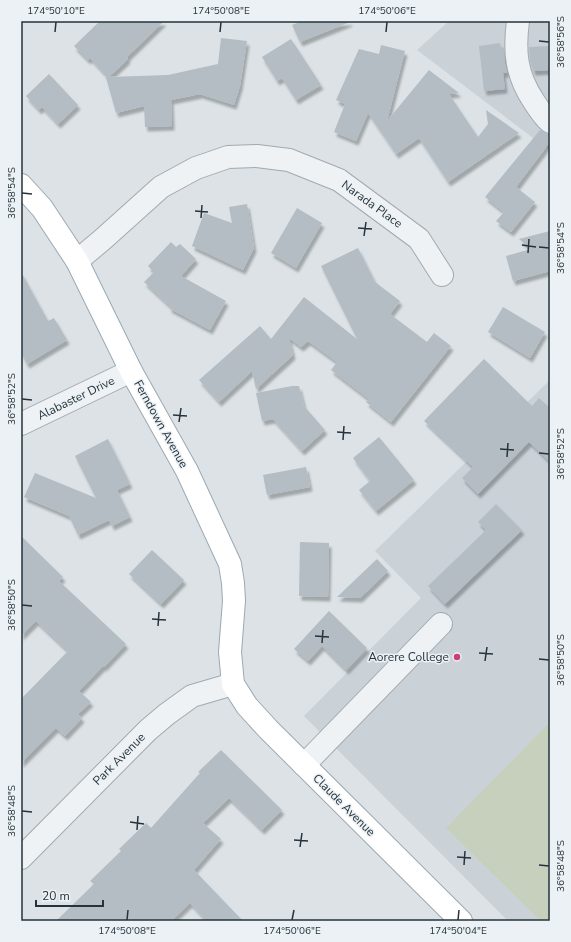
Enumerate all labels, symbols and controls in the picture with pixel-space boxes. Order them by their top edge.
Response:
text: 174°50'10"E [27,4,85,18]
text: 174°50'08"E [192,4,250,18]
text: 174°50'06"E [358,4,416,18]
text: 36°58'56"S [554,16,568,68]
text: 36°58'54"S [5,167,19,219]
street label: Narada Place [338,176,406,232]
text: 36°58'54"S [554,222,568,274]
street label: Alabaster Drive [35,372,117,424]
text: 36°58'52"S [5,373,19,425]
street label: Ferndown Avenue [130,377,192,471]
text: 36°58'52"S [554,428,568,480]
text: 36°58'50"S [5,579,19,631]
text: 36°58'50"S [554,634,568,686]
place label: Aorere College [368,649,449,665]
marker: Aorere College [452,652,462,662]
street label: Park Avenue [89,729,149,789]
street label: Claude Avenue [309,770,379,840]
text: 36°58'48"S [5,785,19,837]
text: 36°58'48"S [554,840,568,892]
scale bar [36,882,103,908]
text: 20 m [42,888,70,904]
text: 174°50'08"E [98,924,156,938]
text: 174°50'06"E [263,924,321,938]
text: 174°50'04"E [429,924,487,938]

